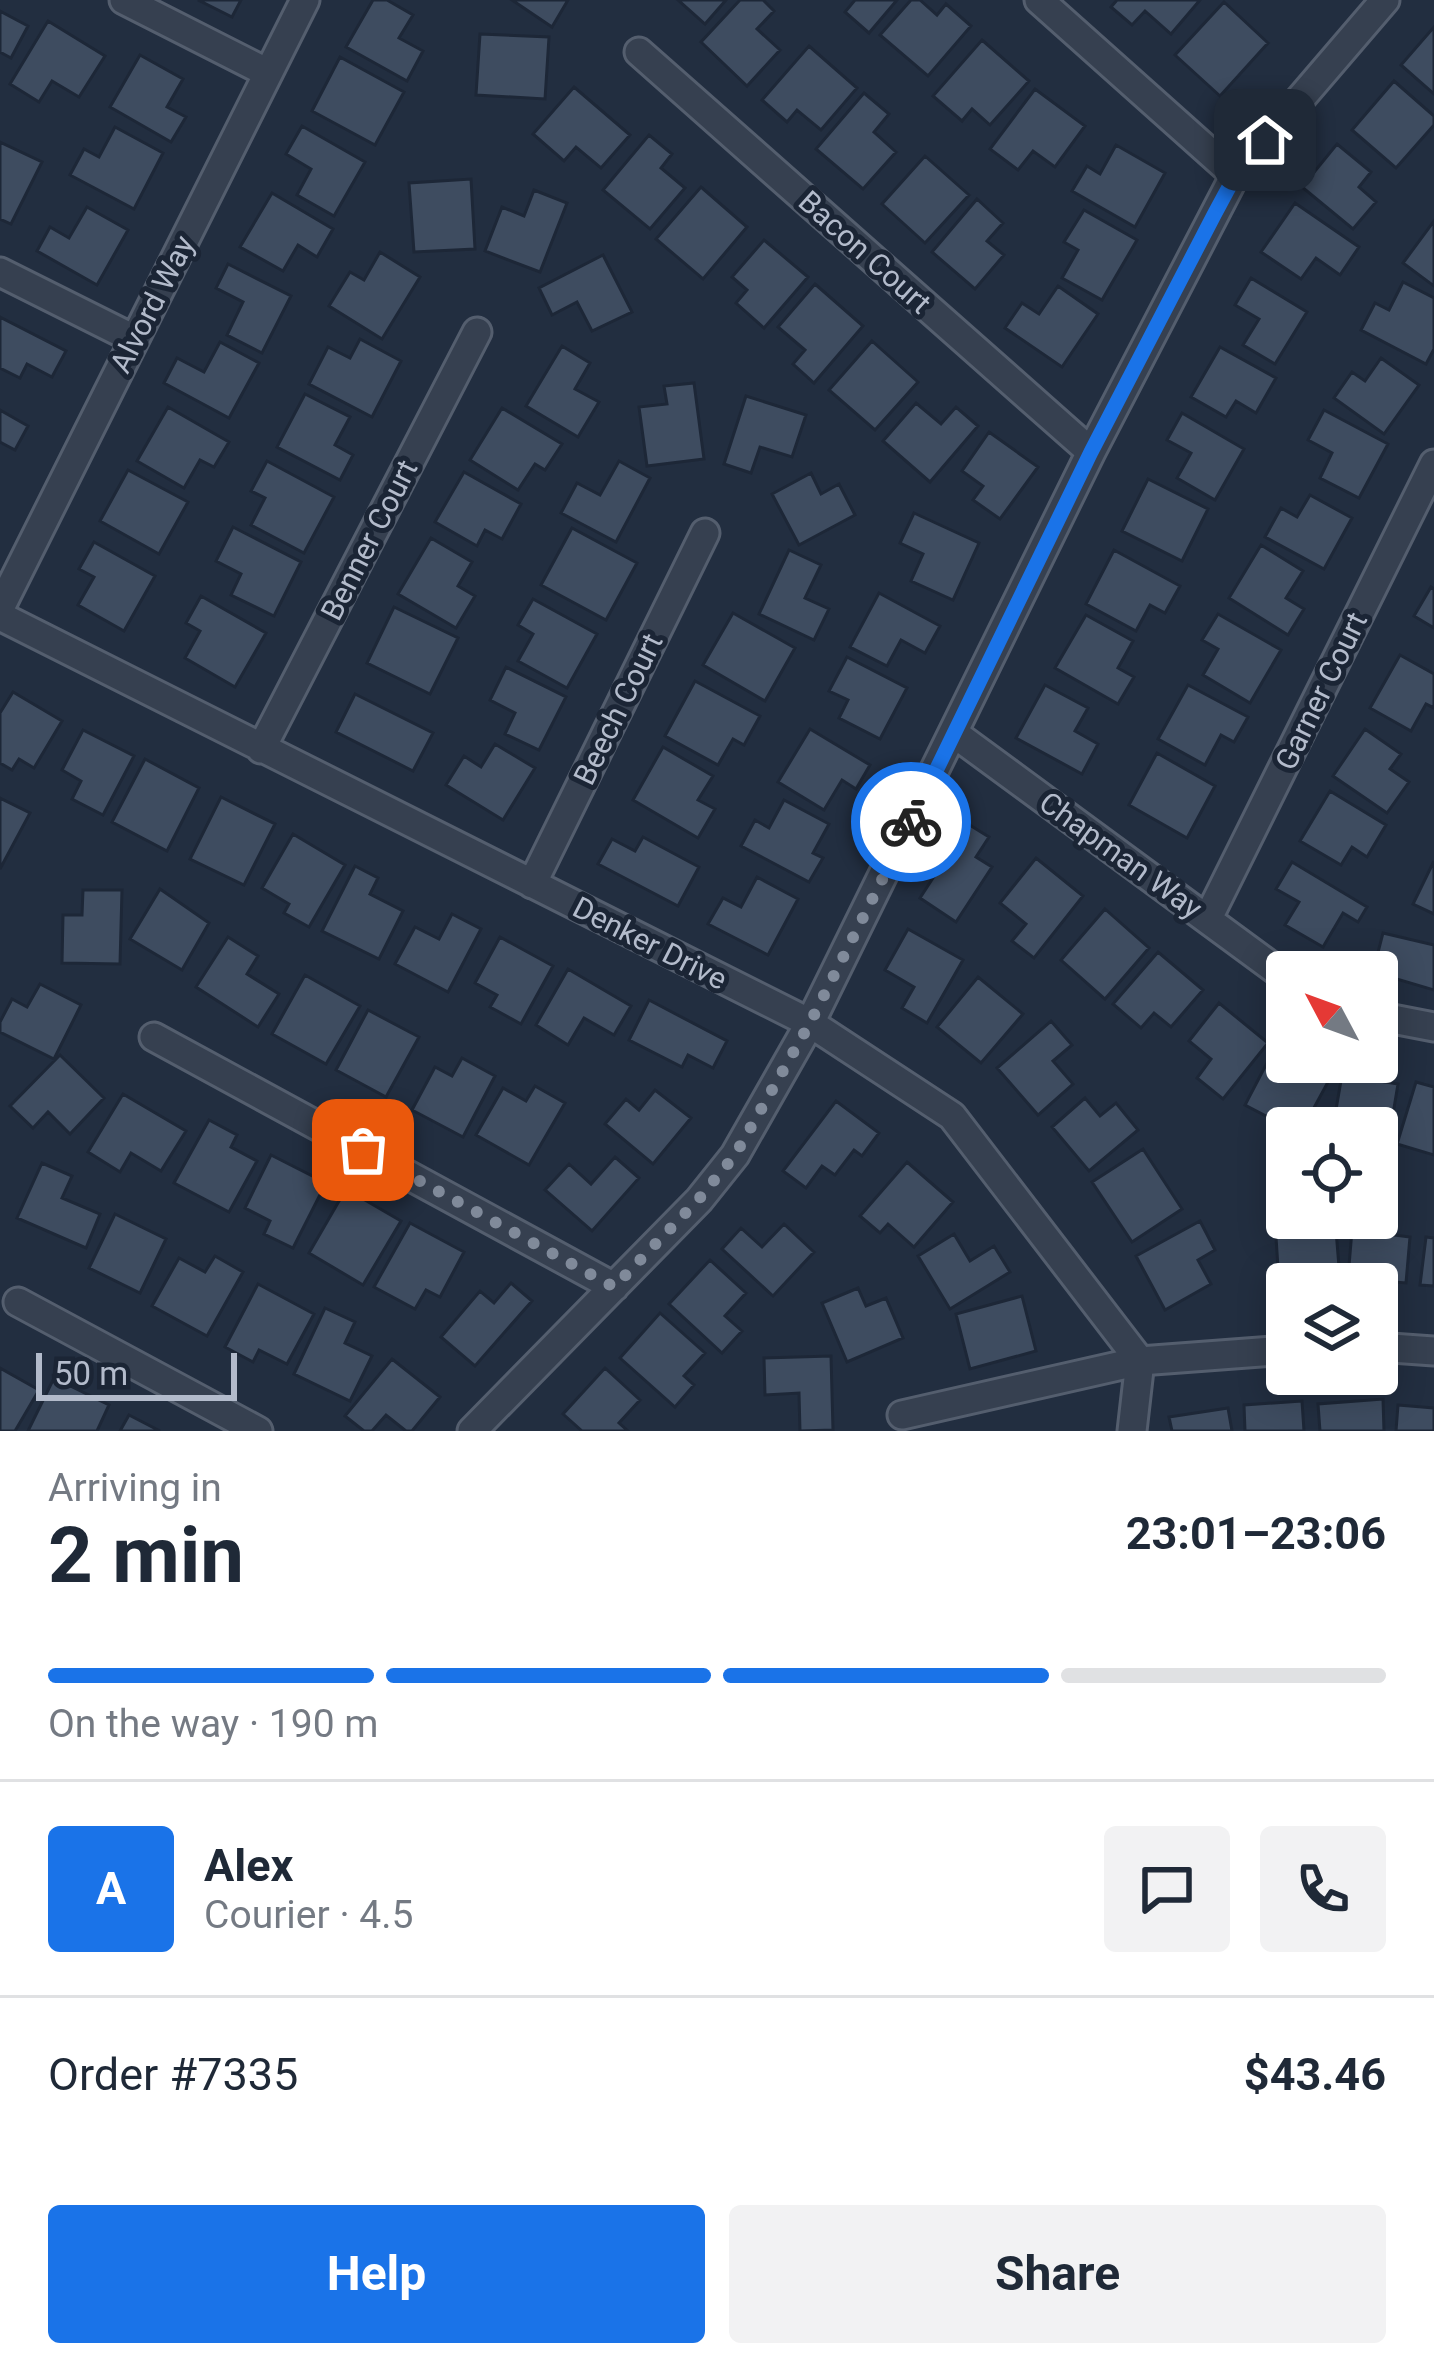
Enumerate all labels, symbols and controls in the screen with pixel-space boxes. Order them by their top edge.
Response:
pin [1214,89,1316,191]
icon: home [1232,107,1298,173]
street label: Bacon Court [792,184,938,320]
street label: Alvord Way [103,230,201,378]
street label: Benner Court [314,454,424,626]
street label: Garner Court [1268,607,1374,775]
street label: Beech Court [566,628,670,790]
courier [851,762,971,882]
street label: Chapman Way [1033,784,1209,926]
icon: bike [878,789,944,855]
street label: Denker Drive [567,889,733,997]
north arrow [1266,951,1398,1083]
map controls [1266,951,1398,1395]
pin [312,1099,414,1201]
button: locate [1266,1107,1398,1239]
icon: bag [330,1117,396,1183]
button: layers [1266,1263,1398,1395]
scale bar [36,1347,237,1400]
text: 50 m [54,1354,128,1393]
text: Arriving in [48,1465,222,1511]
text: 23:01–23:06 [1126,1507,1386,1560]
text: 2 min [48,1510,244,1601]
text: On the way · 190 m [48,1701,379,1747]
button: chat [1104,1826,1230,1952]
button: phone [1260,1826,1386,1952]
text: Alex [204,1839,293,1892]
text: A [96,1862,126,1915]
text: Courier · 4.5 [204,1892,413,1938]
text: Order #7335 [48,2048,298,2101]
text: $43.46 [1244,2048,1386,2101]
button: Help [48,2205,705,2343]
button: Share [729,2205,1386,2343]

